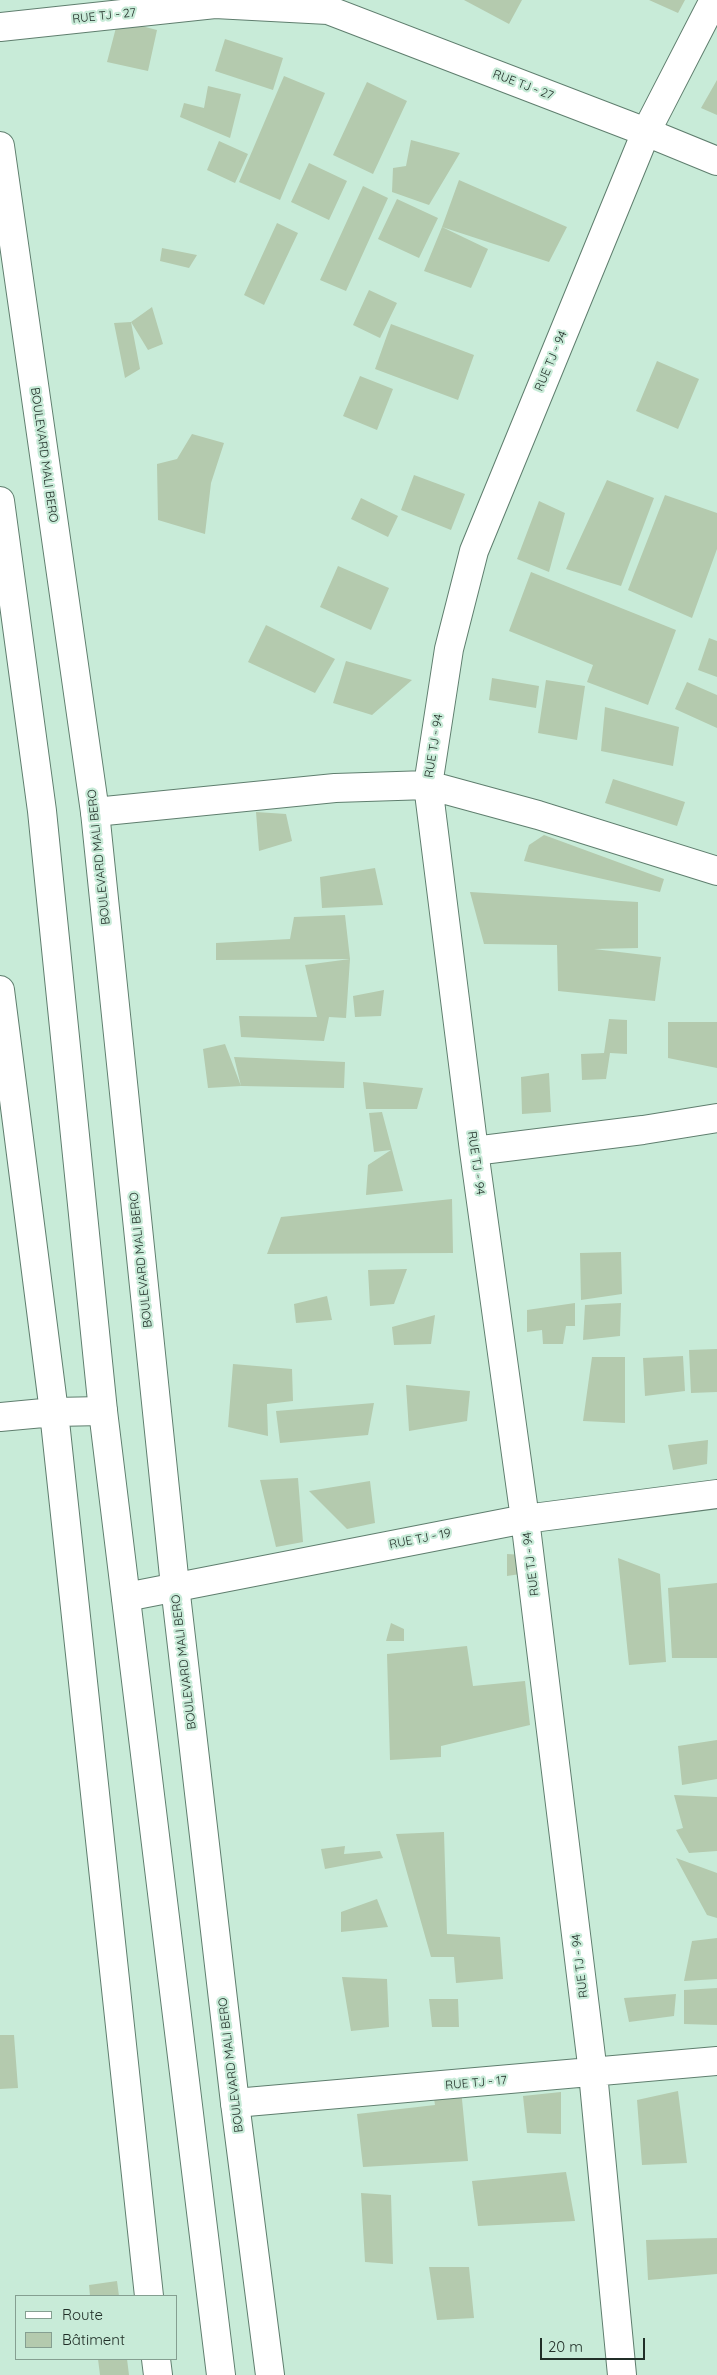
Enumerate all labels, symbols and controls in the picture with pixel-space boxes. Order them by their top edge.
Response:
street label: RUE TJ - 27 [72,6,136,26]
street label: RUE TJ - 27 [491,67,555,103]
street label: RUE TJ - 94 [532,329,570,393]
street label: BOULEVARD MALI BERO [27,387,61,523]
street label: RUE TJ - 94 [422,713,446,779]
street label: BOULEVARD MALI BERO [85,789,113,925]
street label: RUE TJ - 94 [464,1130,488,1196]
street label: BOULEVARD MALI BERO [127,1192,155,1328]
street label: RUE TJ - 19 [388,1526,452,1552]
street label: RUE TJ - 94 [520,1531,542,1597]
street label: BOULEVARD MALI BERO [169,1594,199,1730]
street label: RUE TJ - 94 [569,1933,591,1999]
street label: BOULEVARD MALI BERO [216,1997,246,2133]
street label: RUE TJ - 17 [445,2073,507,2093]
legend [15,2295,178,2360]
text: Route [62,2305,103,2324]
scale bar [542,2328,647,2360]
text: Bâtiment [62,2330,125,2349]
text: 20 m [548,2337,583,2356]

